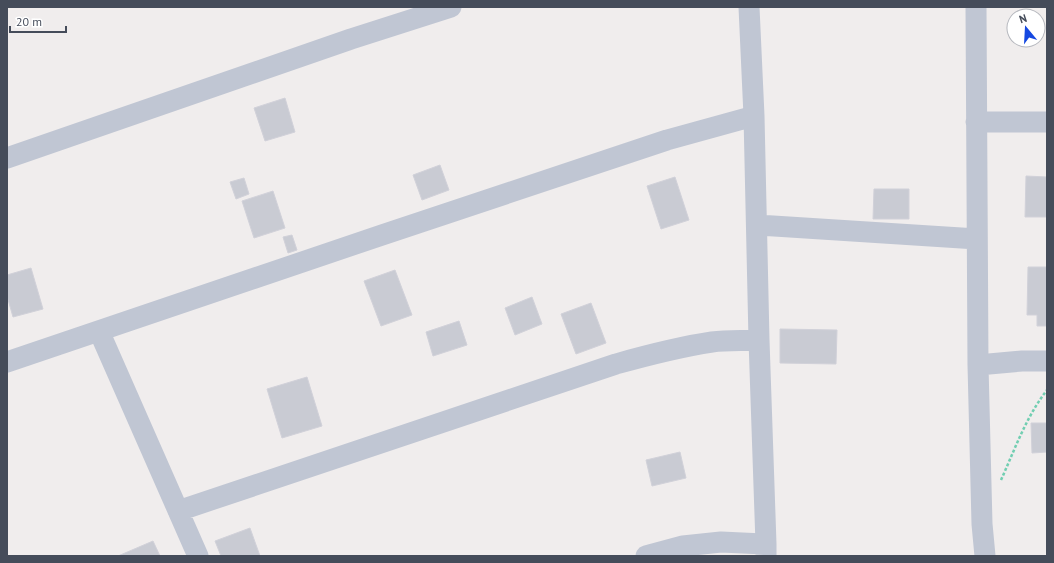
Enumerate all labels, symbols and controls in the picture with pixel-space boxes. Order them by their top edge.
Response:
scale bar [10,8,66,34]
north arrow [1006,8,1046,48]
text: N [1017,11,1029,26]
text: 20 m [16,14,42,29]

